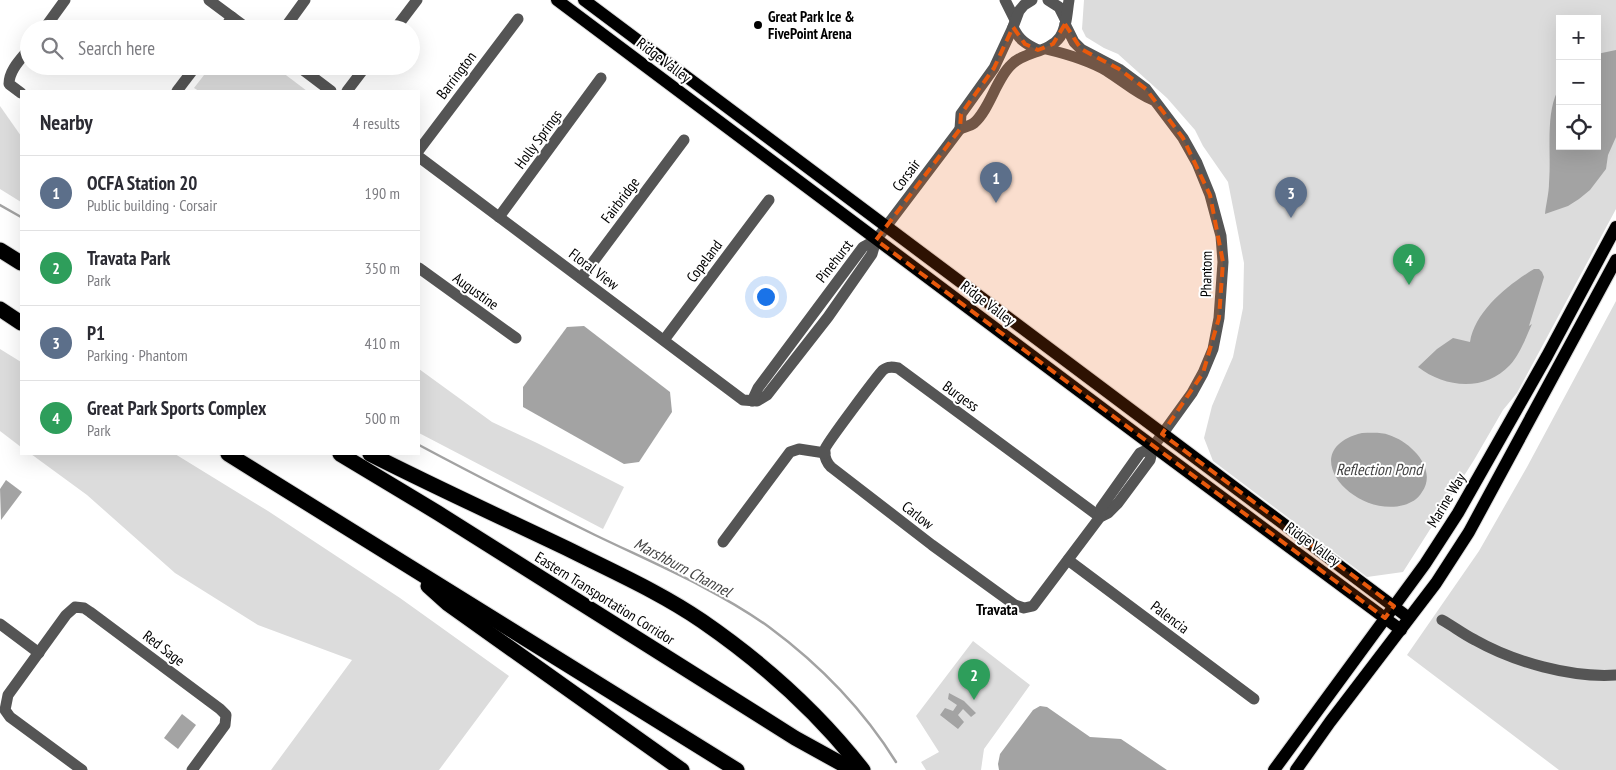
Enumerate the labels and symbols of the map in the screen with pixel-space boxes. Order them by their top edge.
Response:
place label: Great Park Ice & FivePoint Arena [768,7,854,43]
marker: Great Park Ice & FivePoint Arena [752,19,764,31]
street label: Ridge Valley [633,33,695,87]
street label: Barrington [432,47,480,103]
street label: Holly Springs [510,106,566,172]
street label: Corsair [888,154,925,195]
pin: 1 [980,162,1012,203]
street label: Fairbridge [597,173,643,227]
pin: 3 [1275,177,1307,218]
street label: Copeland [682,236,726,286]
street label: Pinehurst [811,236,857,286]
street label: Floral View [565,244,623,294]
pin: 4 [1393,244,1425,285]
street label: Phantom [1196,251,1216,297]
street label: Augustine [449,268,503,314]
street label: Ridge Valley [957,276,1019,330]
your location [753,284,779,310]
street label: Burgess [939,376,983,416]
water label: Reflection Pond [1336,459,1424,479]
street label: Marine Way [1422,469,1470,531]
street label: Carlow [898,497,938,533]
street label: Ridge Valley [1282,518,1344,571]
water label: Marshburn Channel [631,533,736,602]
street label: Eastern Transportation Corridor [532,547,679,649]
street label: Palencia [1147,596,1193,638]
district label: Travata [976,599,1018,619]
street label: Red Sage [139,626,189,670]
pin: 2 [958,659,990,700]

